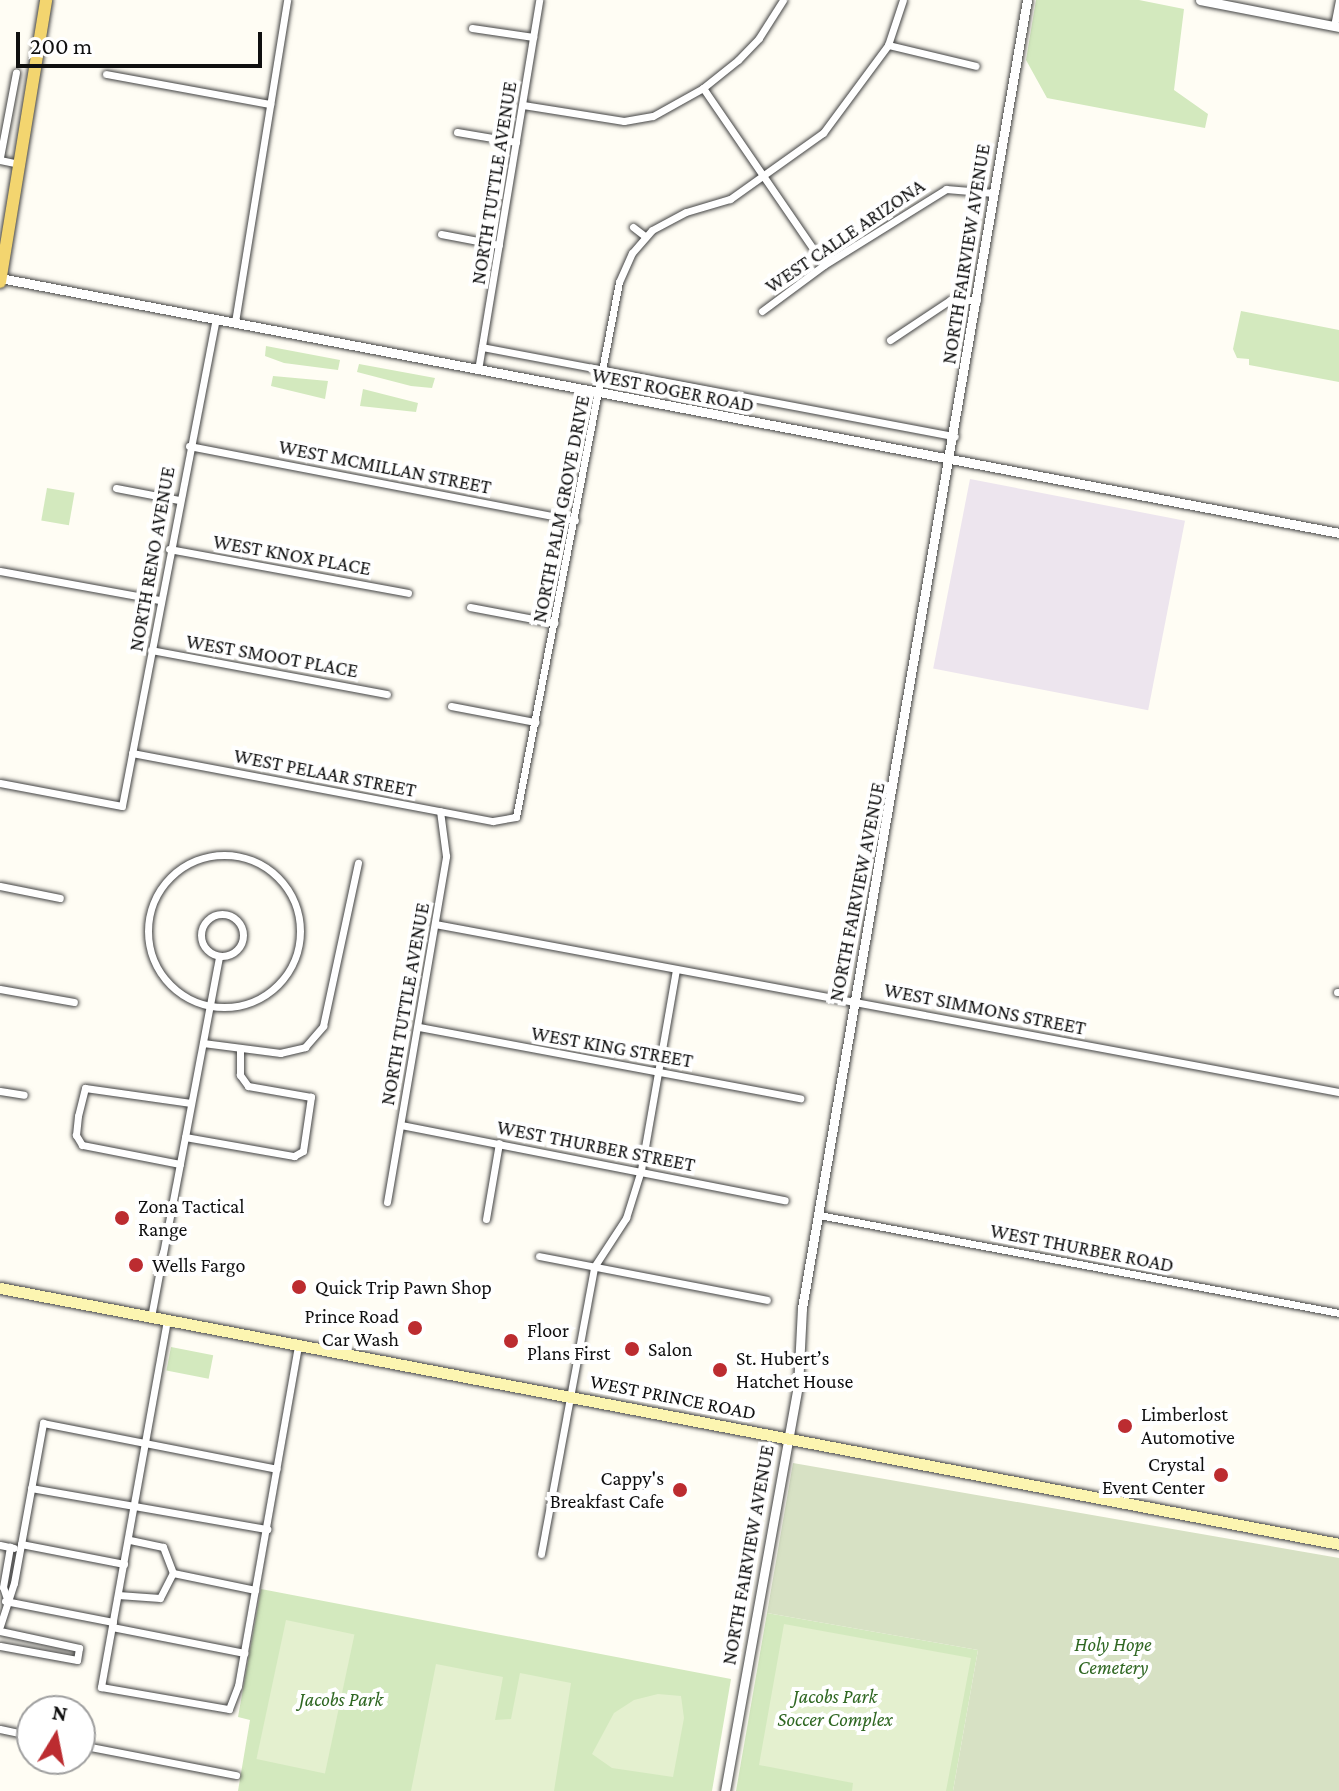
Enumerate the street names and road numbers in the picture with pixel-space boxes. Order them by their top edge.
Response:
street label: NORTH TUTTLE AVENUE [466,80,522,286]
street label: NORTH FAIRVIEW AVENUE [937,142,995,366]
street label: WEST CALLE ARIZONA [761,174,929,298]
street label: WEST ROGER ROAD [590,363,756,417]
street label: NORTH PALM GROVE DRIVE [527,393,595,625]
street label: WEST MCMILLAN STREET [277,435,493,499]
street label: NORTH RENO AVENUE [124,465,180,653]
street label: WEST KNOX PLACE [211,529,373,581]
street label: WEST SMOOT PLACE [184,629,360,683]
street label: WEST PELAAR STREET [232,744,418,802]
street label: NORTH FAIRVIEW AVENUE [824,780,890,1004]
street label: NORTH TUTTLE AVENUE [375,901,435,1107]
street label: WEST SIMMONS STREET [882,978,1088,1040]
street label: WEST KING STREET [529,1021,695,1073]
street label: WEST THURBER STREET [495,1115,697,1177]
street label: WEST THURBER ROAD [988,1218,1176,1278]
street label: WEST PRINCE ROAD [588,1369,758,1425]
street label: NORTH FAIRVIEW AVENUE [717,1443,779,1667]

